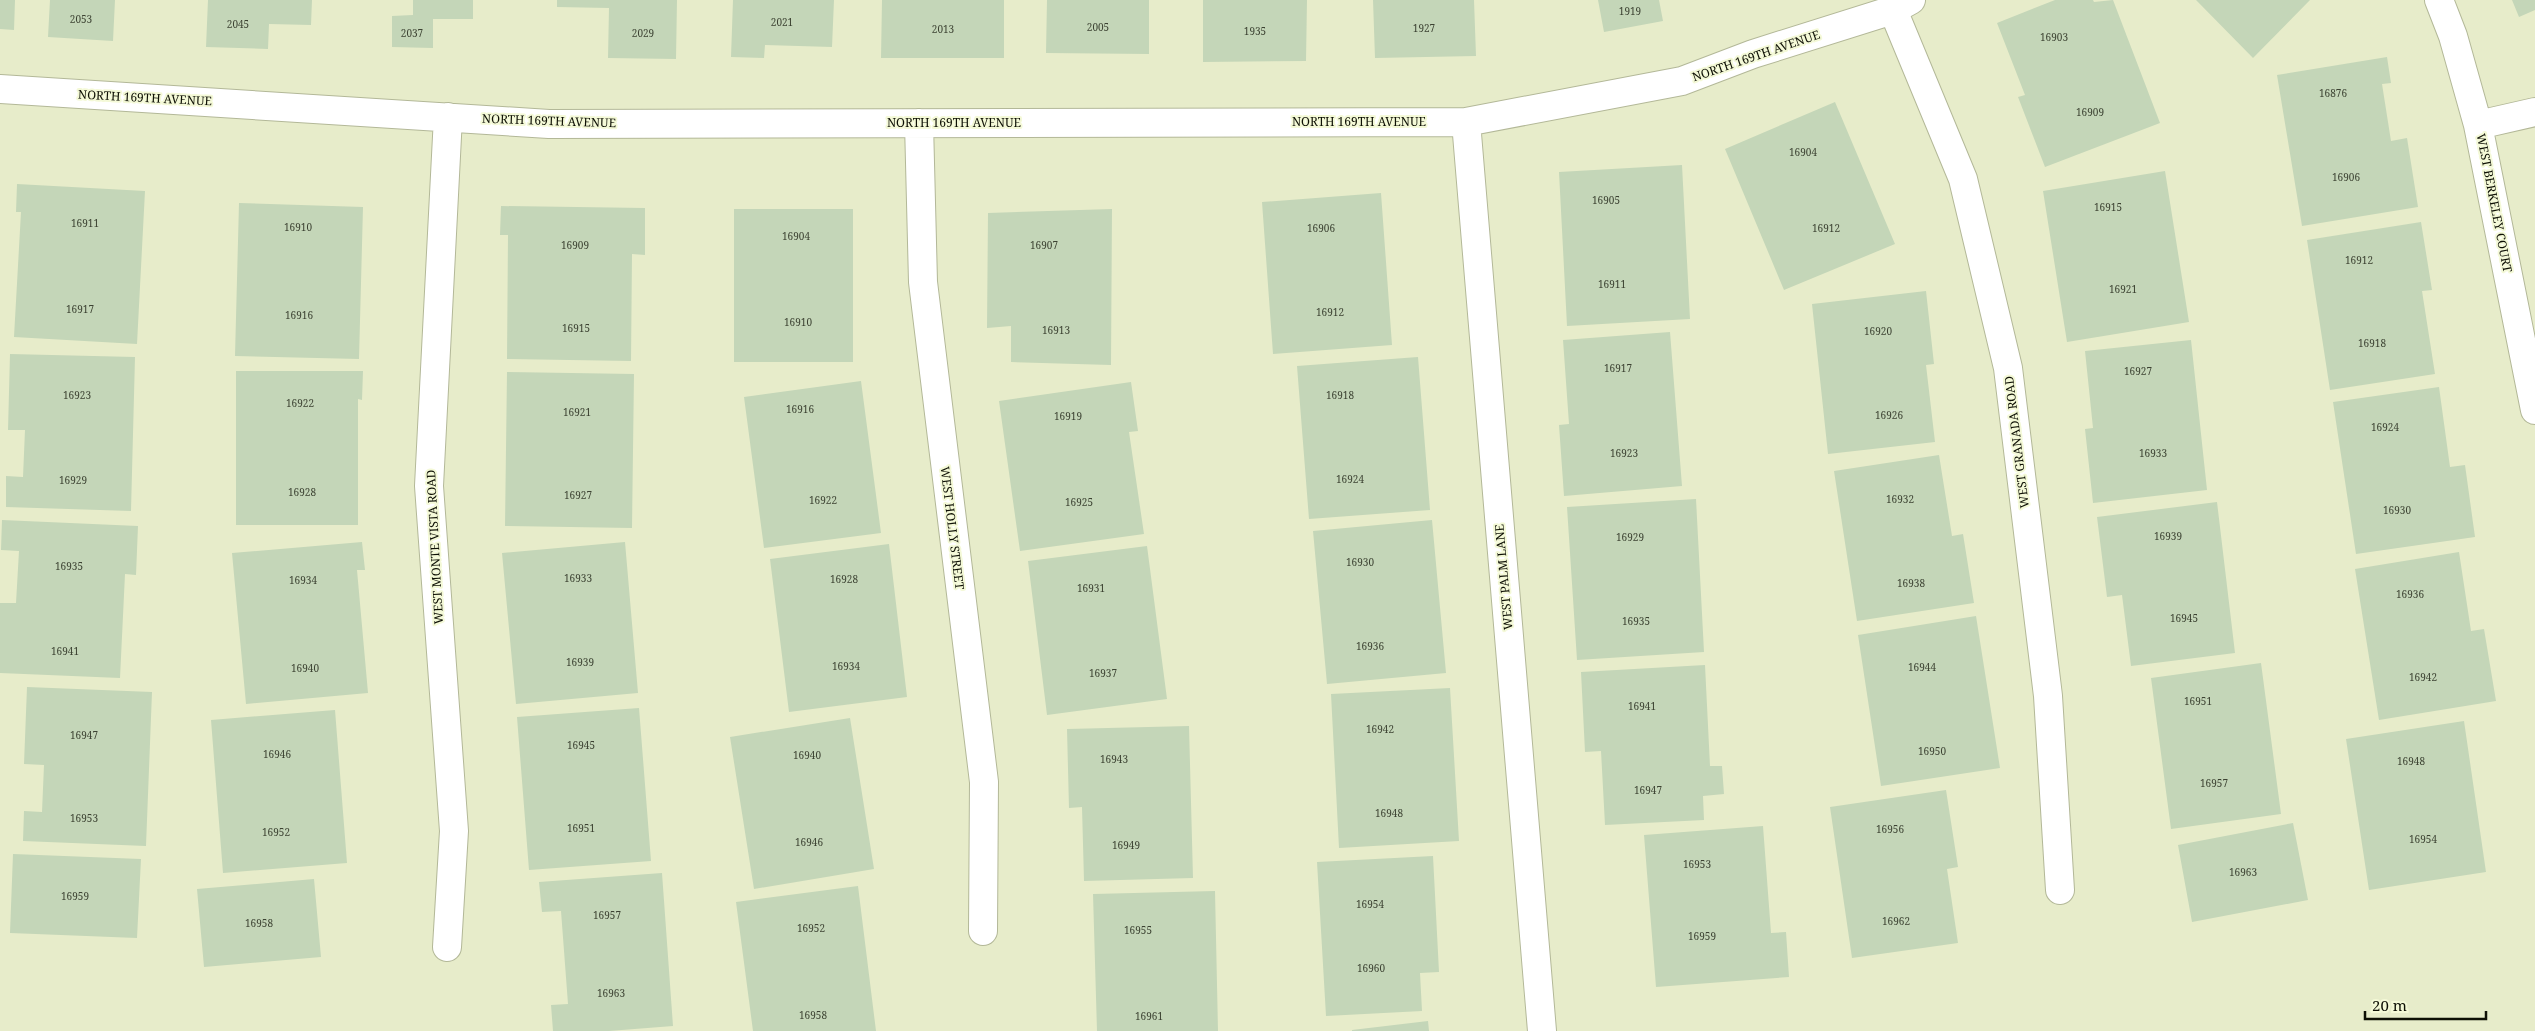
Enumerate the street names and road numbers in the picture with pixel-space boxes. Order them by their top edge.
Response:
street label: NORTH 169TH AVENUE [1690,26,1822,85]
street label: NORTH 169TH AVENUE [78,86,212,109]
street label: NORTH 169TH AVENUE [482,110,616,131]
street label: NORTH 169TH AVENUE [1292,113,1426,130]
street label: NORTH 169TH AVENUE [887,114,1021,131]
street label: WEST BERKELEY COURT [2473,132,2516,274]
street label: WEST GRANADA ROAD [2000,375,2033,509]
street label: WEST HOLLY STREET [937,465,969,591]
street label: WEST MONTE VISTA ROAD [422,469,447,625]
street label: WEST PALM LANE [1490,523,1517,631]

